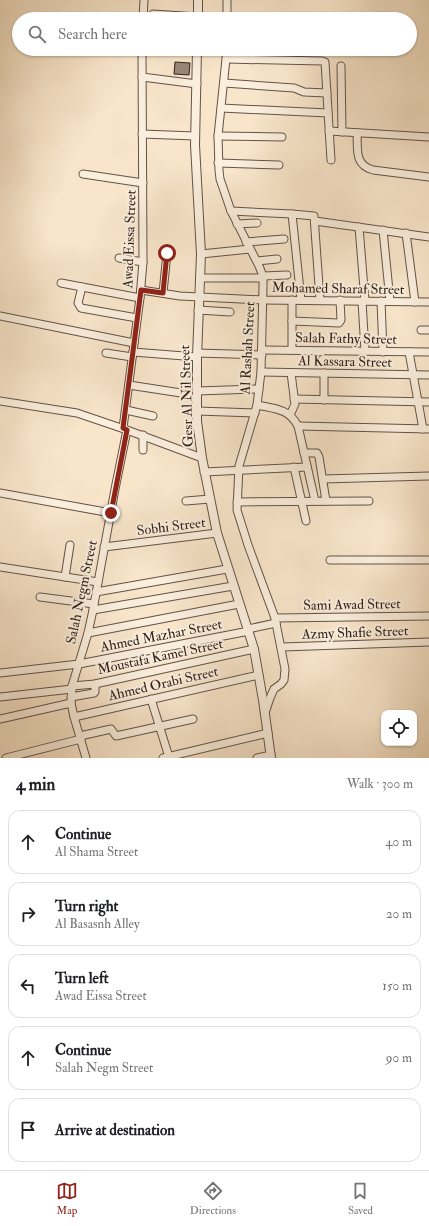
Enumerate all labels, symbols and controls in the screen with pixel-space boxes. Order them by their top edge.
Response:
search box [12,12,417,56]
icon: search [26,23,48,45]
text: Search here [58,25,127,44]
street label: Awad Eissa Street [119,189,140,290]
route start [158,244,176,262]
street label: Mohamed Sharaf Street [272,279,405,298]
street label: Al Rashah Street [237,301,258,396]
street label: Salah Fathy Street [295,329,398,349]
street label: Gesr Al Nil Street [176,344,197,447]
street label: Al Kassara Street [297,352,393,371]
route end [102,504,120,522]
street label: Sobhi Street [136,514,207,539]
street label: Salah Negm Street [62,538,101,646]
street label: Sami Awad Street [303,595,401,614]
street label: Ahmed Mazhar Street [98,615,224,656]
street label: Azmy Shafie Street [300,622,409,644]
street label: Moustafa Kamel Street [96,635,225,678]
street label: Ahmed Orabi Street [105,662,220,705]
map controls [381,710,417,746]
button: locate [381,710,417,746]
text: 4 min [16,774,55,795]
text: Walk · 300 m [347,776,413,792]
text: Continue [55,825,111,844]
icon: ahead [17,831,39,853]
text: 40 m [386,834,412,850]
text: Al Shama Street [55,844,138,860]
text: Turn right [55,897,118,916]
icon: right [17,903,39,925]
text: 20 m [386,906,412,922]
text: Al Basasnh Alley [55,916,140,932]
text: Turn left [55,969,109,988]
icon: left [17,975,39,997]
text: 150 m [382,978,412,994]
text: Awad Eissa Street [55,988,147,1004]
text: Continue [55,1041,111,1060]
icon: ahead [17,1047,39,1069]
text: 90 m [386,1050,412,1066]
text: Salah Negm Street [55,1060,153,1076]
icon: arrive [17,1119,39,1141]
text: Arrive at destination [55,1121,175,1140]
tab: Map [56,1180,78,1217]
tab: Directions [190,1180,236,1217]
tab: Saved [348,1180,373,1217]

